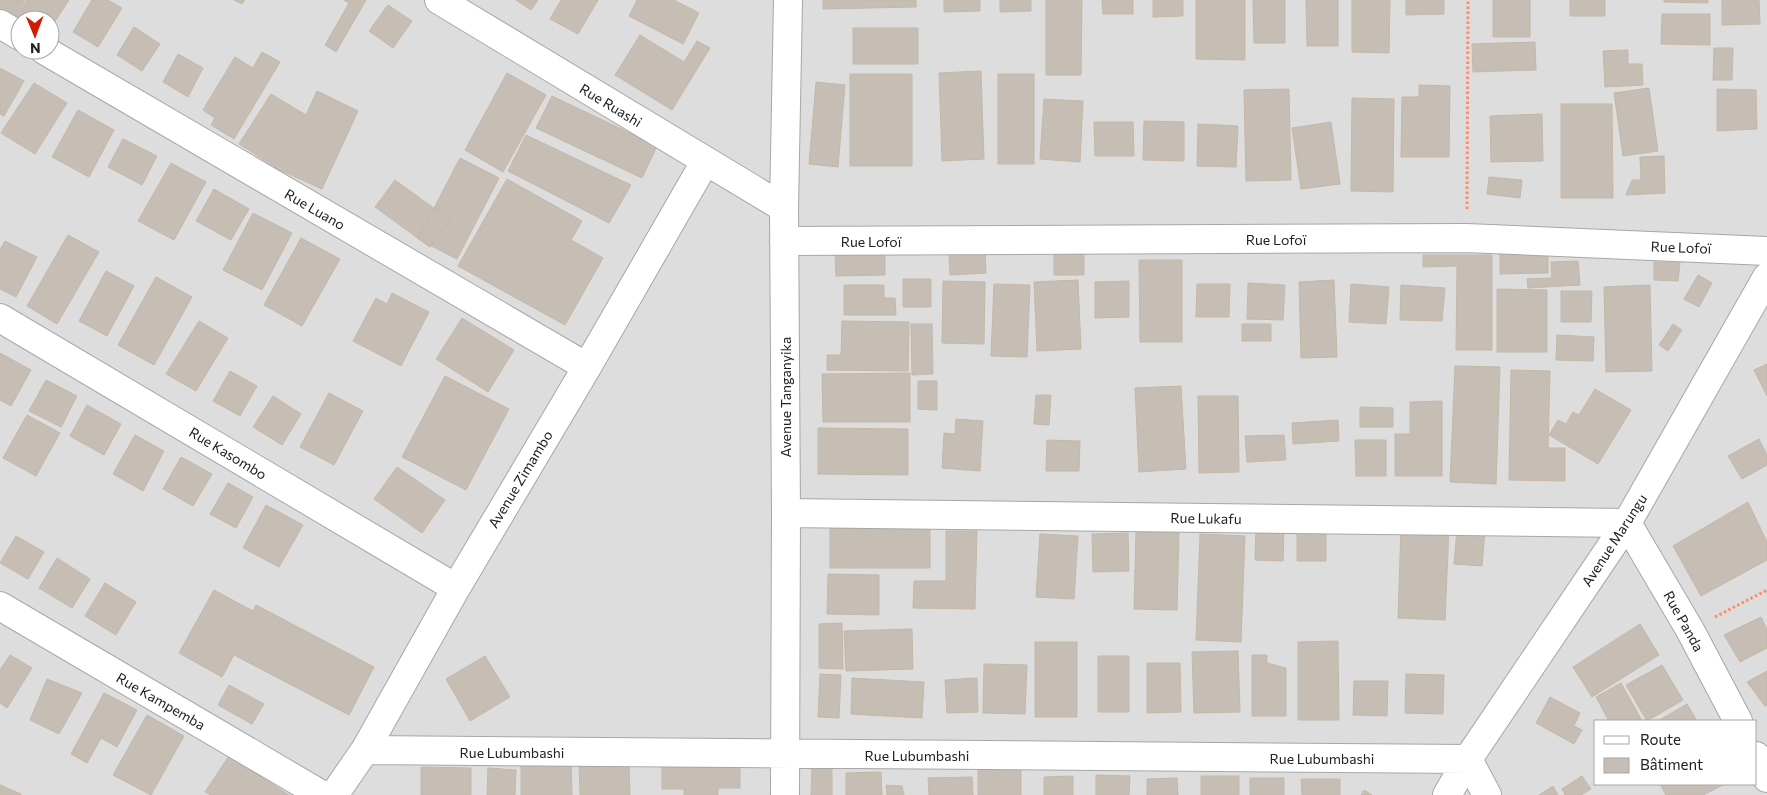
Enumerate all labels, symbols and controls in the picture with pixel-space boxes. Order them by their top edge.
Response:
north arrow [10,10,60,60]
text: N [30,40,41,57]
street label: Rue Ruashi [577,80,645,130]
street label: Rue Luano [282,185,348,233]
street label: Rue Lofoï [1246,231,1307,248]
street label: Rue Lofoï [841,233,902,250]
street label: Rue Lofoï [1650,237,1712,257]
street label: Avenue Tanganyika [777,337,794,457]
street label: Rue Kasombo [186,423,270,483]
street label: Avenue Zimambo [484,427,556,531]
street label: Avenue Marungu [1578,491,1650,589]
street label: Rue Lukafu [1170,509,1242,527]
street label: Rue Panda [1660,588,1708,654]
street label: Rue Kampemba [114,669,208,733]
legend [1594,720,1757,785]
text: Route [1640,730,1681,748]
street label: Rue Lubumbashi [460,744,564,761]
street label: Rue Lubumbashi [865,747,969,764]
street label: Rue Lubumbashi [1270,750,1374,767]
text: Bâtiment [1640,755,1703,773]

